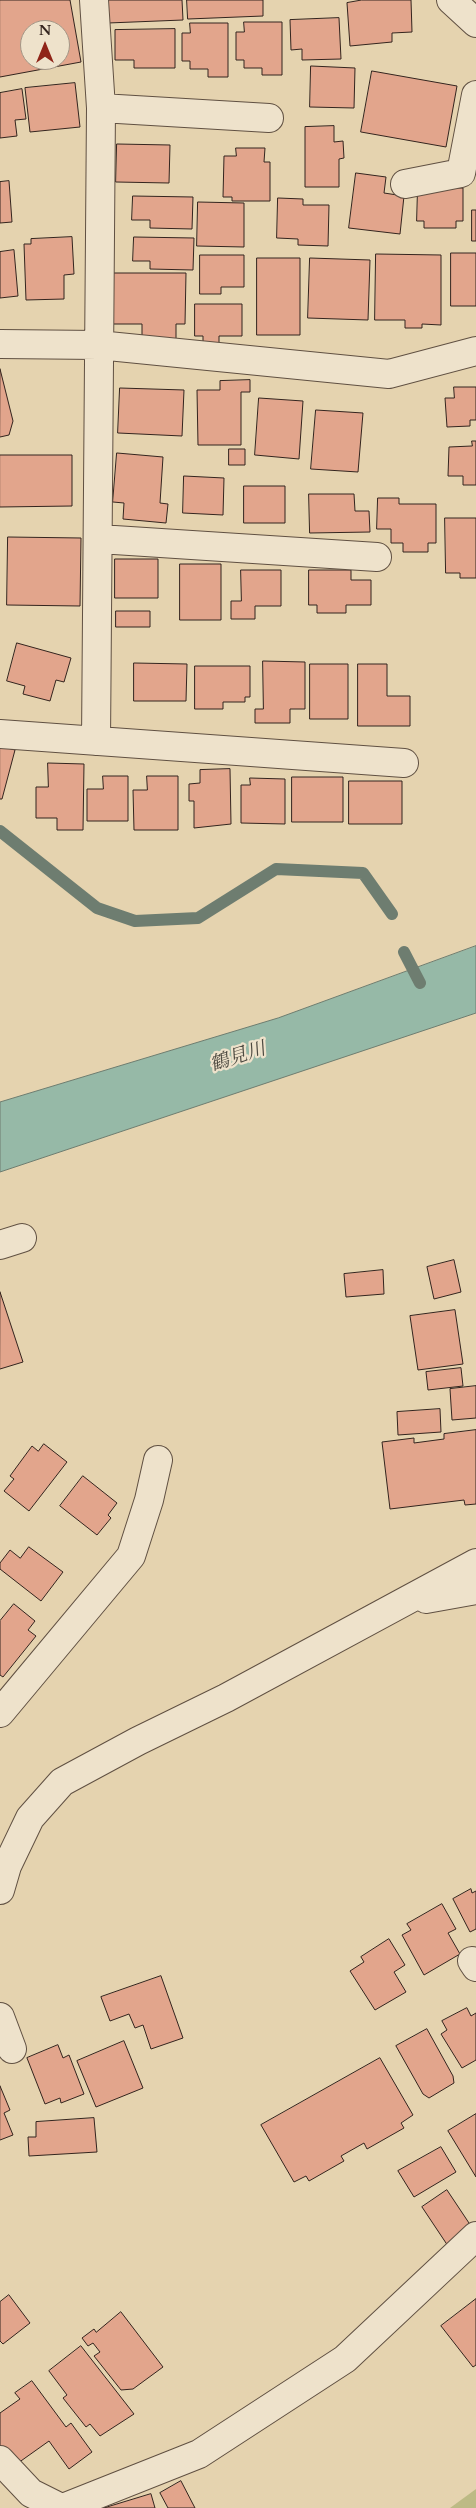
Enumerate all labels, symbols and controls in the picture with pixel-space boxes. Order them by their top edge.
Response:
north arrow [20,20,70,70]
text: N [39,21,51,40]
water label: 鶴見川 [207,1038,269,1078]

